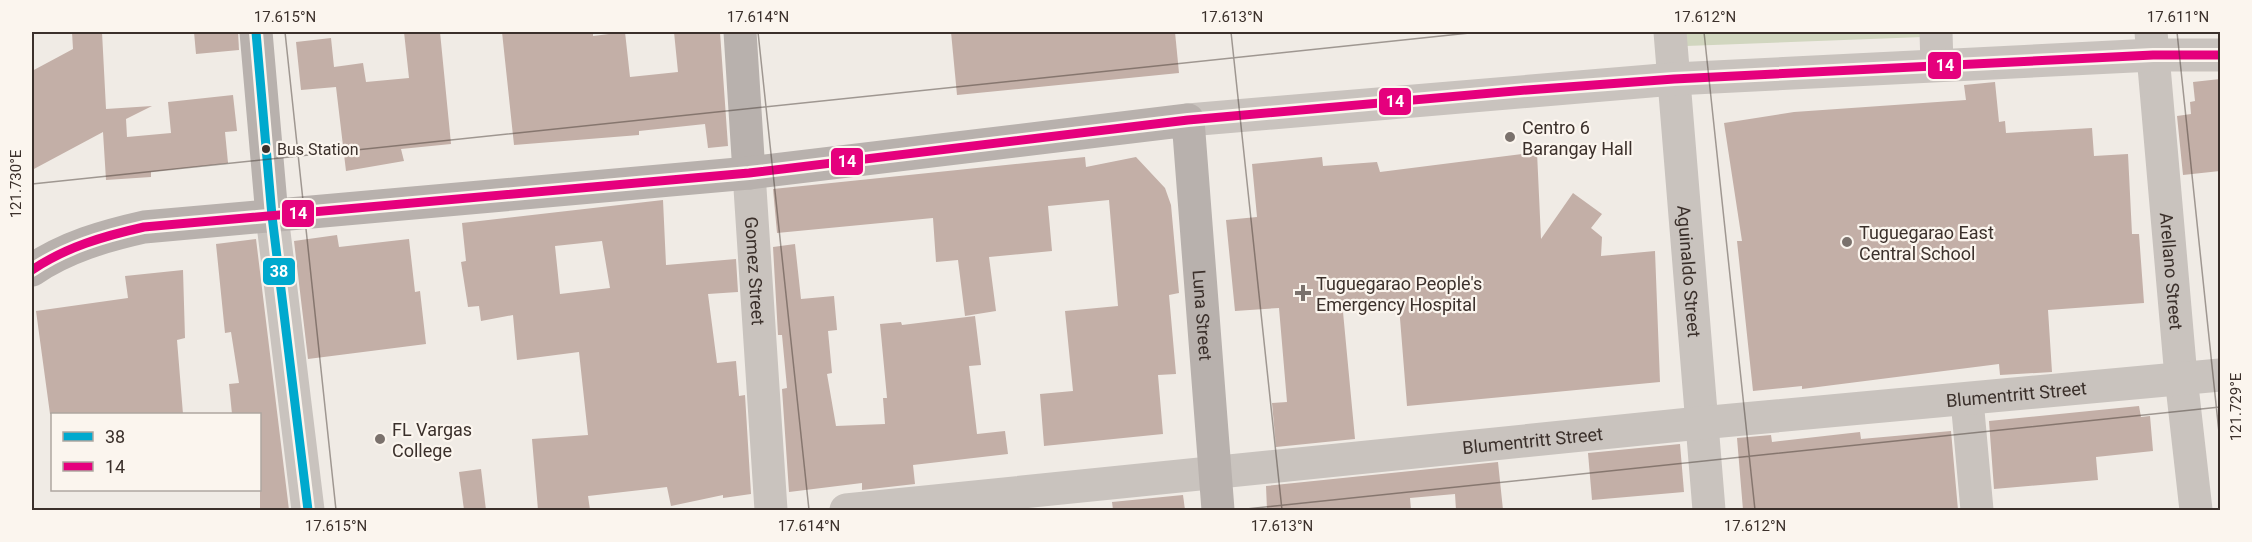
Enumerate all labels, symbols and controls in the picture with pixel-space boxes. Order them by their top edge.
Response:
text: 17.615°N [254,8,316,26]
text: 17.614°N [727,8,789,26]
text: 17.613°N [1201,8,1263,26]
text: 17.612°N [1674,8,1736,26]
text: 17.611°N [2147,8,2209,26]
line badge: 14 [1927,51,1962,80]
text: 14 [1936,56,1954,75]
line badge: 14 [1378,87,1412,116]
text: 14 [1386,92,1404,111]
place label: Centro 6 Barangay Hall [1522,117,1633,159]
marker: Centro 6 Barangay Hall [1503,130,1517,144]
place label: Bus Station [277,140,359,159]
marker: Bus Station [260,143,272,155]
line badge: 14 [830,147,864,176]
text: 121.730°E [7,149,25,218]
text: 14 [838,152,856,171]
line badge: 14 [281,199,315,228]
text: 14 [289,204,307,223]
street label: Aguinaldo Street [1674,204,1705,338]
street label: Arellano Street [2156,211,2187,331]
street label: Gomez Street [741,216,769,326]
place label: Tuguegarao East Central School [1859,222,1994,264]
marker: Tuguegarao East Central School [1840,235,1854,249]
line badge: 38 [262,257,296,286]
text: 38 [270,262,288,281]
street label: Luna Street [1189,269,1217,361]
place label: Tuguegarao People's Emergency Hospital [1316,273,1482,315]
marker: Tuguegarao People's Emergency Hospital [1294,284,1312,302]
text: 121.729°E [2227,372,2245,441]
street label: Blumentritt Street [1945,377,2088,411]
legend [51,413,261,491]
place label: FL Vargas College [392,419,472,461]
street label: Blumentritt Street [1461,422,1604,458]
text: 38 [105,426,125,447]
marker: FL Vargas College [373,432,387,446]
text: 14 [105,456,125,477]
text: 17.615°N [305,517,367,535]
text: 17.614°N [778,517,840,535]
text: 17.613°N [1251,517,1313,535]
text: 17.612°N [1724,517,1786,535]

